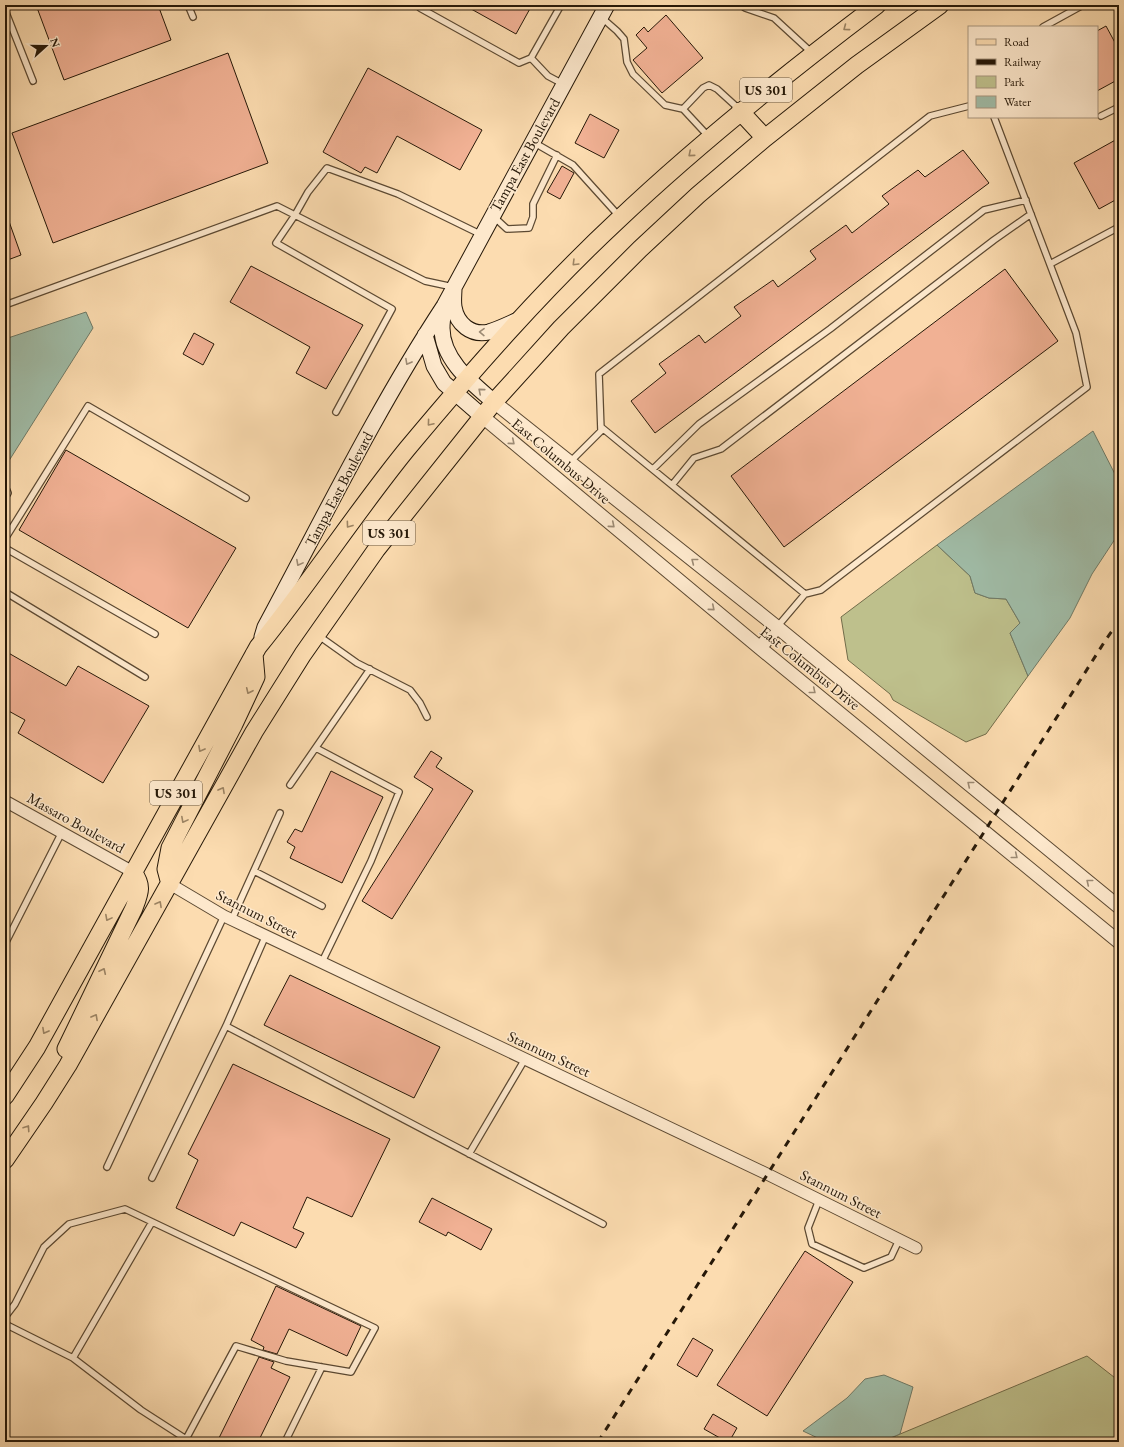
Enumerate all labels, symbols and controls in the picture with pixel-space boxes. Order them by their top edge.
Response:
one-way arrow [843,24,850,31]
north arrow [26,26,66,66]
legend [968,26,1098,118]
text: Road [1004,34,1030,50]
text: N [47,36,64,49]
text: Railway [1004,54,1042,70]
text: Park [1004,74,1025,90]
road number: US 301 [740,78,792,102]
street label: Tampa East Boulevard [485,94,564,215]
text: Water [1004,94,1031,110]
one-way arrow [688,150,695,157]
one-way arrow [572,258,580,266]
one-way arrow [479,328,485,336]
one-way arrow [406,358,413,365]
one-way arrow [478,388,486,395]
street label: East Columbus Drive [508,414,615,508]
one-way arrow [427,418,434,426]
street label: Tampa East Boulevard [300,428,377,550]
one-way arrow [508,437,515,444]
one-way arrow [346,521,354,528]
road number: US 301 [363,521,415,545]
one-way arrow [608,521,615,528]
one-way arrow [297,559,304,566]
one-way arrow [692,559,699,566]
one-way arrow [708,604,715,611]
street label: East Columbus Drive [756,621,864,714]
one-way arrow [808,686,815,693]
one-way arrow [246,687,254,695]
one-way arrow [198,745,206,753]
road number: US 301 [150,781,202,805]
one-way arrow [967,781,974,788]
one-way arrow [217,787,224,794]
street label: Massaro Boulevard [24,788,129,857]
one-way arrow [182,816,189,823]
one-way arrow [1010,852,1018,859]
one-way arrow [1086,880,1094,887]
street label: Stannum Street [213,885,301,942]
one-way arrow [154,901,162,908]
one-way arrow [105,914,112,921]
one-way arrow [98,967,106,975]
one-way arrow [91,1014,98,1021]
street label: Stannum Street [505,1026,594,1081]
one-way arrow [43,1027,50,1035]
one-way arrow [22,1125,30,1132]
street label: Stannum Street [797,1165,885,1222]

